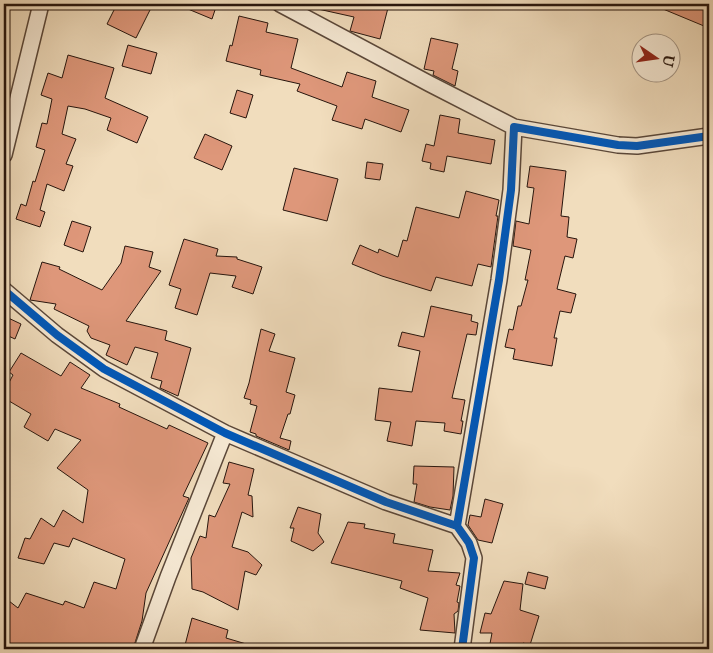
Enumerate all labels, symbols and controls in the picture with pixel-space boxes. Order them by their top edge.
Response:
north arrow [630,32,680,82]
text: U [659,53,678,69]

